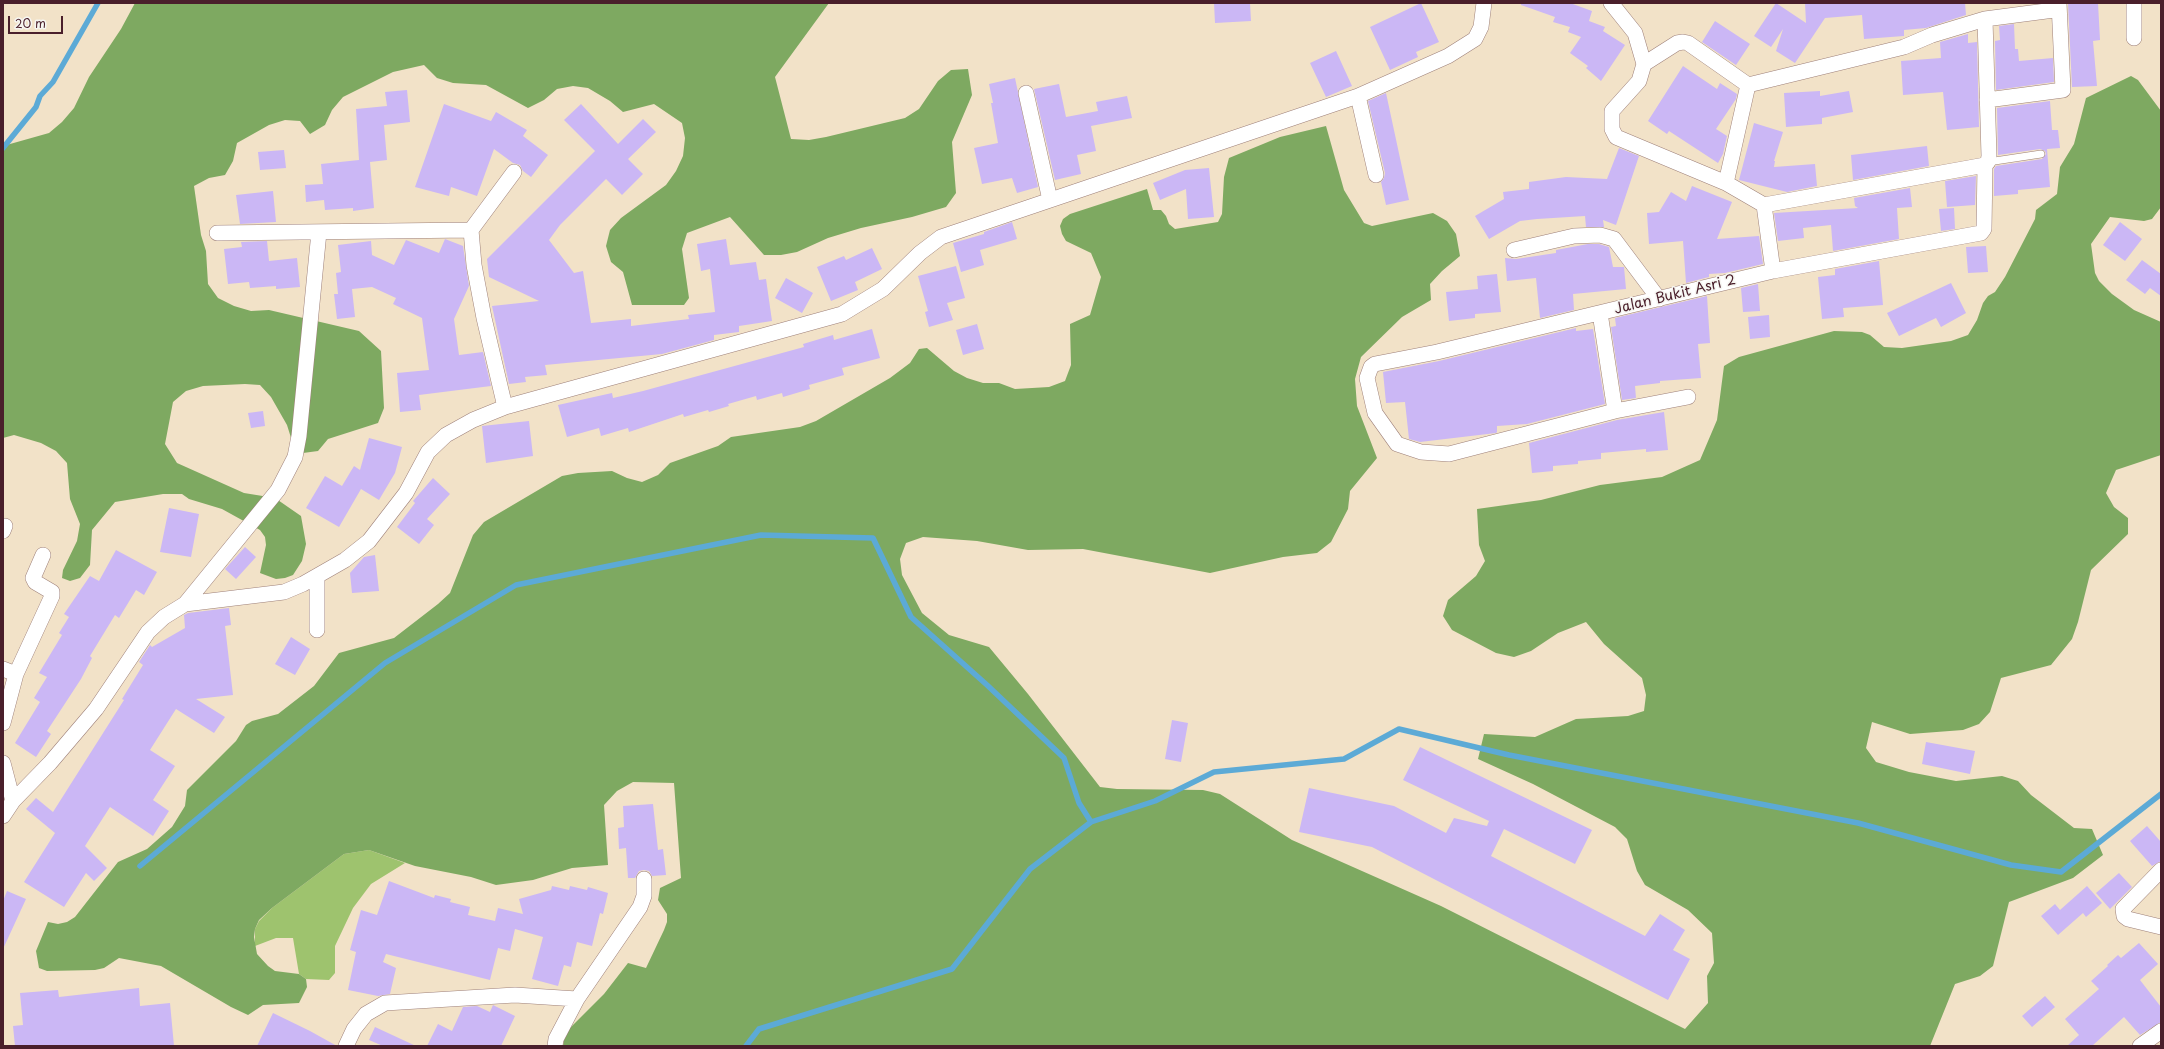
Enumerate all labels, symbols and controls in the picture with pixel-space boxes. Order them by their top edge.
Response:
scale bar [10,8,65,34]
text: 20 m [15,14,46,32]
street label: Jalan Bukit Asri 2 [1613,272,1737,318]

